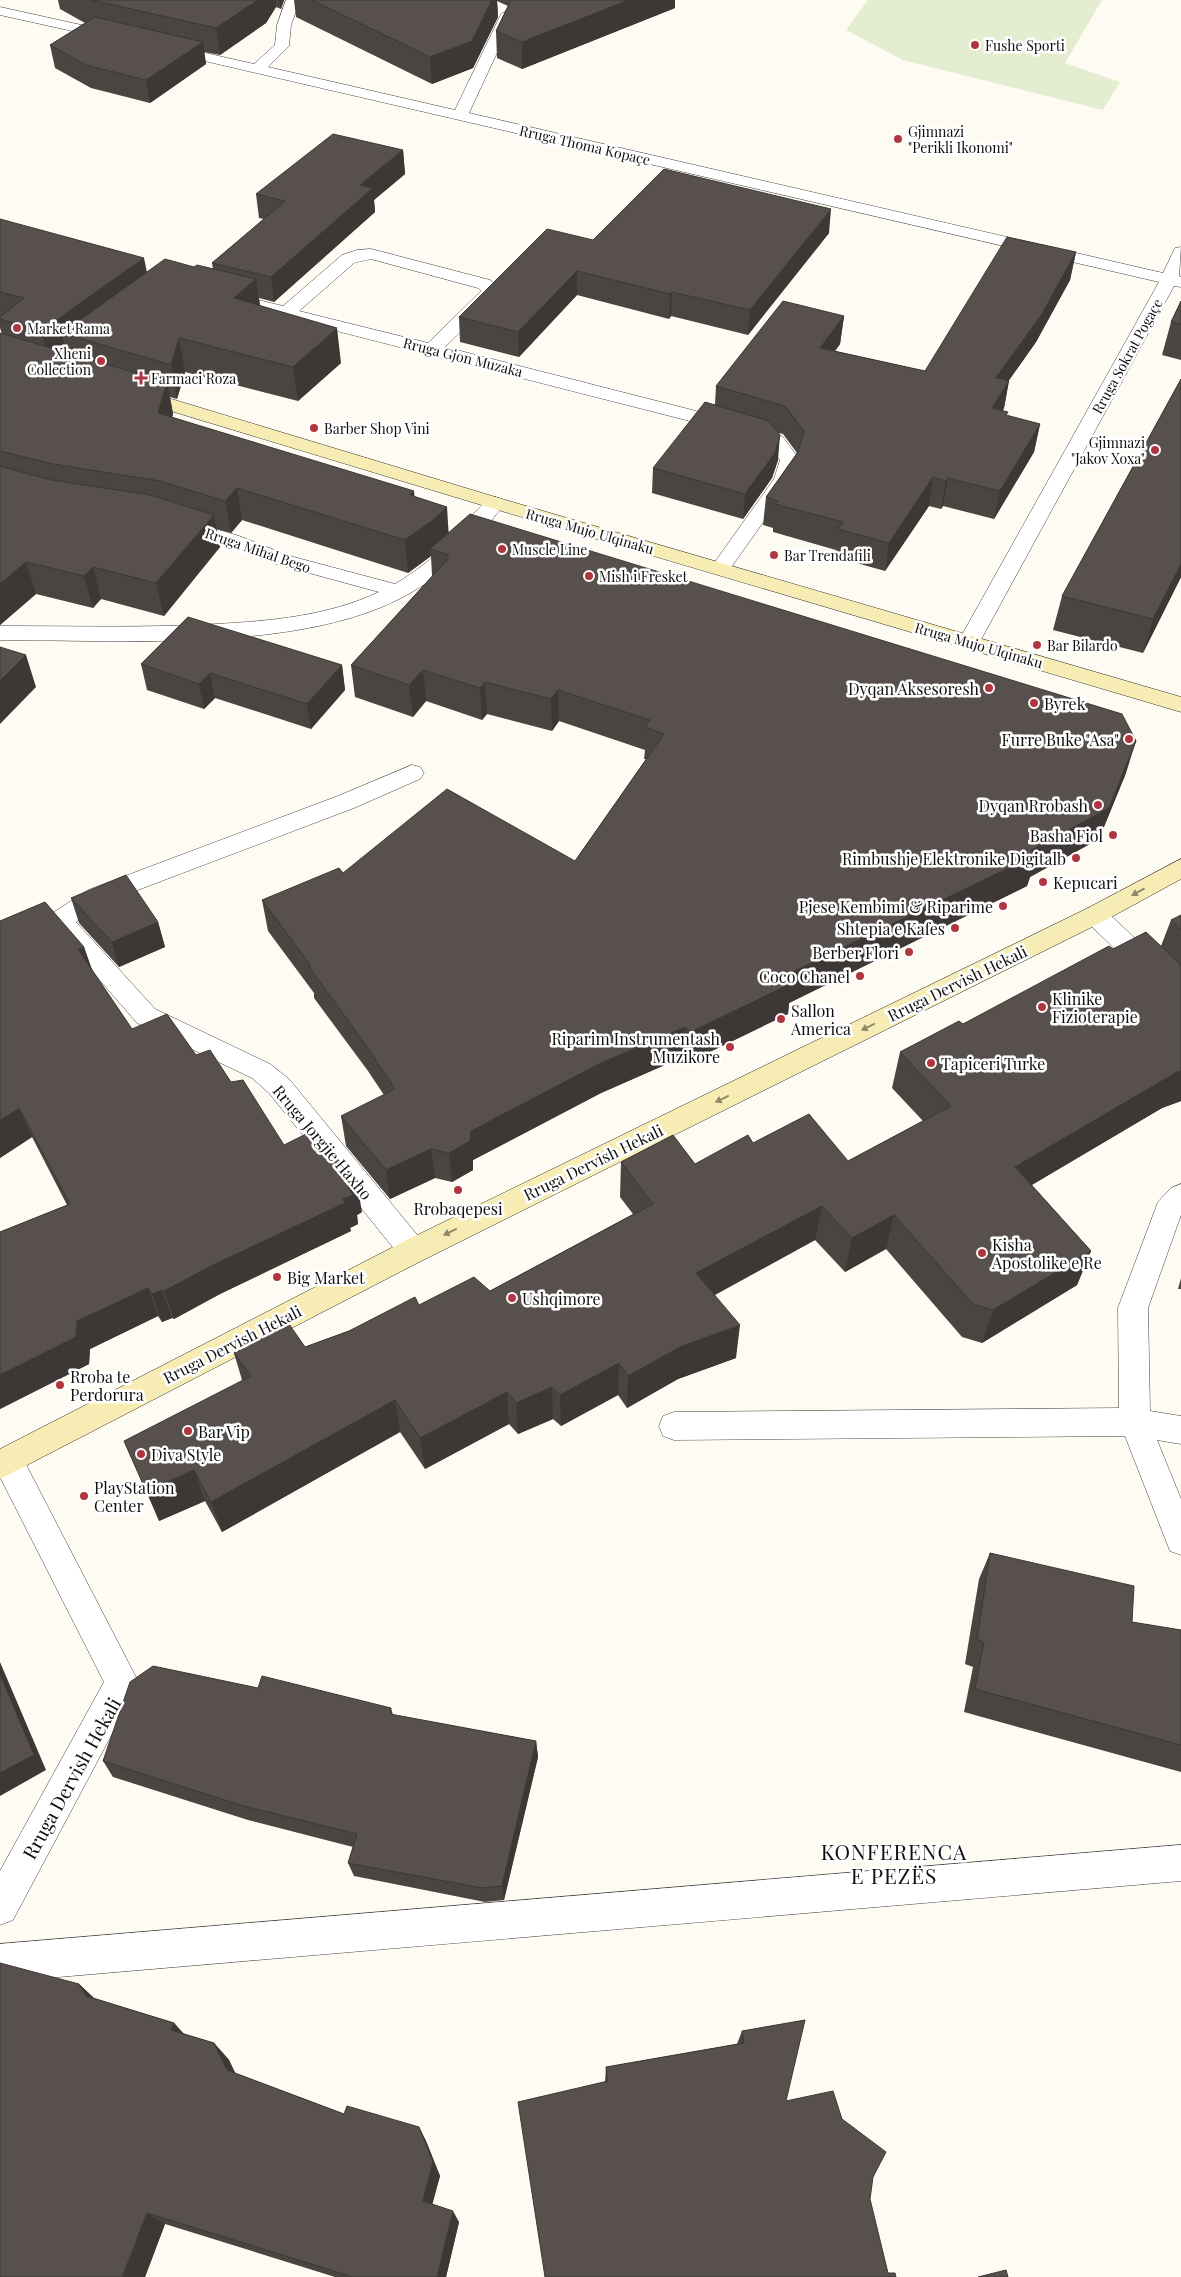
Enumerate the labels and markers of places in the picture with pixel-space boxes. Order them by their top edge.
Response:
place label: Fushe Sporti [985,36,1065,55]
marker: Fushe Sporti [969,39,981,51]
place label: Gjimnazi "Perikli Ikonomi" [908,122,1013,157]
marker: Gjimnazi "Perikli Ikonomi" [892,133,904,145]
place label: Market Rama [27,319,110,338]
marker: Market Rama [11,322,23,334]
place label: Xheni Collection [27,344,92,379]
marker: Xheni Collection [95,355,107,367]
place label: Farmaci Roza [151,369,236,388]
marker: Farmaci Roza [135,372,147,384]
place label: Barber Shop Vini [324,419,430,438]
marker: Barber Shop Vini [308,422,320,434]
place label: Gjimnazi "Jakov Xoxa" [1071,433,1145,468]
marker: Gjimnazi "Jakov Xoxa" [1149,444,1161,456]
place label: Muscle Line [512,540,587,559]
marker: Muscle Line [496,543,508,555]
place label: Bar Trendafili [784,546,871,565]
marker: Bar Trendafili [768,549,780,561]
place label: Mish i Fresket [599,567,689,586]
marker: Mish i Fresket [583,570,595,582]
place label: Bar Bilardo [1047,636,1118,655]
marker: Bar Bilardo [1031,639,1043,651]
place label: Dyqan Aksesoresh [848,678,980,699]
marker: Dyqan Aksesoresh [983,682,995,694]
place label: Byrek [1044,693,1086,714]
marker: Byrek [1028,697,1040,709]
place label: Furre Buke "Asa" [1002,729,1119,750]
marker: Furre Buke "Asa" [1123,733,1135,745]
place label: Dyqan Rrobash [979,795,1089,816]
marker: Dyqan Rrobash [1092,799,1104,811]
place label: Basha Fiol [1030,825,1103,846]
marker: Basha Fiol [1107,829,1119,841]
place label: Rimbushje Elektronike Digitalb [842,848,1066,869]
marker: Rimbushje Elektronike Digitalb [1070,852,1082,864]
place label: Kepucari [1053,872,1118,893]
marker: Kepucari [1037,876,1049,888]
place label: Pjese Kembimi & Riparime [799,896,993,917]
marker: Pjese Kembimi & Riparime [997,900,1009,912]
place label: Shtepia e Kafes [837,918,945,939]
marker: Shtepia e Kafes [949,922,961,934]
place label: Berber Flori [812,942,899,963]
marker: Berber Flori [903,946,915,958]
place label: Coco Chanel [759,966,850,987]
marker: Coco Chanel [854,970,866,982]
place label: Klinike Fizioterapie [1052,988,1138,1027]
place label: Sallon America [790,1000,851,1039]
marker: Klinike Fizioterapie [1036,1001,1048,1013]
marker: Sallon America [775,1013,787,1025]
place label: Riparim Instrumentash Muzikore [551,1028,721,1067]
marker: Riparim Instrumentash Muzikore [724,1041,736,1053]
place label: Tapiceri Turke [941,1053,1045,1074]
marker: Tapiceri Turke [925,1057,937,1069]
marker: Rrobaqepesi [452,1184,464,1196]
place label: Rrobaqepesi [413,1198,503,1219]
place label: Kisha Apostolike e Re [991,1234,1102,1273]
marker: Kisha Apostolike e Re [976,1247,988,1259]
place label: Big Market [287,1267,365,1288]
marker: Big Market [271,1271,283,1283]
place label: Ushqimore [522,1288,601,1309]
marker: Ushqimore [506,1292,518,1304]
place label: Rroba te Perdorura [70,1366,144,1405]
marker: Rroba te Perdorura [54,1379,66,1391]
place label: Bar Vip [198,1421,250,1442]
marker: Bar Vip [182,1425,194,1437]
place label: Diva Style [151,1444,221,1465]
marker: Diva Style [135,1448,147,1460]
place label: PlayStation Center [94,1477,175,1516]
marker: PlayStation Center [78,1490,90,1502]

